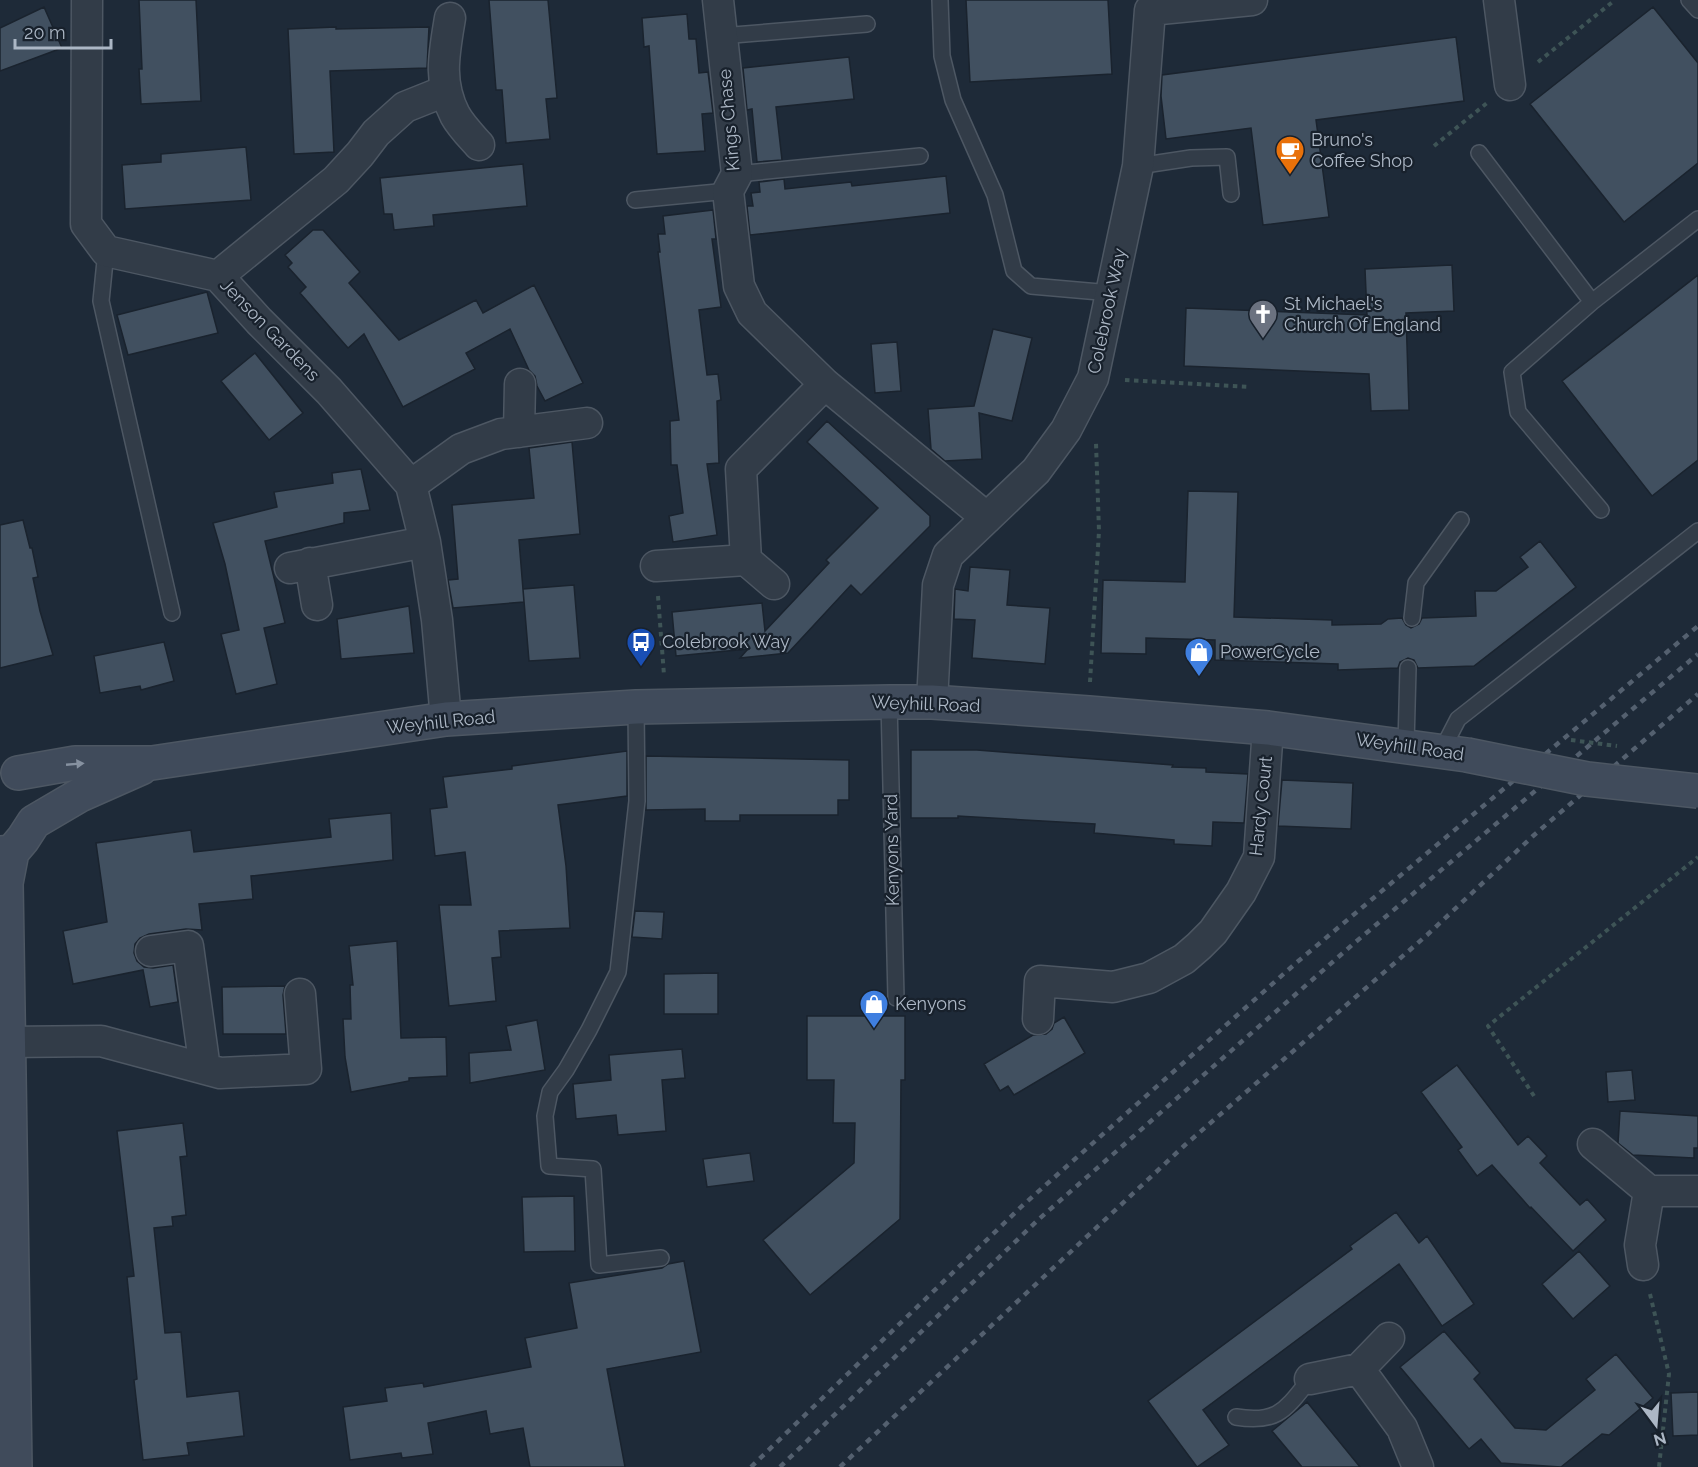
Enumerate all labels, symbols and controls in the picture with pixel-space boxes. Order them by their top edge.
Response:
scale bar [15,12,111,50]
text: 20 m [24,22,66,43]
street label: Kings Chase [714,68,743,172]
place label: Bruno's Coffee Shop [1311,129,1413,171]
cafe icon: Bruno's Coffee Shop [1274,134,1306,176]
street label: Colebrook Way [1083,246,1130,376]
street label: Jenson Gardens [216,274,325,385]
place label: St Michael's Church Of England [1284,293,1441,335]
church icon: St Michael's Church Of England [1247,298,1279,340]
bus stop icon: Colebrook Way [625,626,657,668]
place label: Colebrook Way [662,631,790,652]
shop icon: PowerCycle [1183,636,1215,678]
place label: PowerCycle [1220,641,1320,662]
street label: Weyhill Road [871,691,981,716]
street label: Weyhill Road [386,705,496,738]
street label: Weyhill Road [1355,729,1466,764]
street label: Hardy Court [1245,755,1276,857]
one-way arrow [66,759,85,769]
street label: Kenyons Yard [880,794,903,906]
shop icon: Kenyons [858,988,890,1030]
place label: Kenyons [895,993,967,1014]
north arrow [1626,1395,1686,1455]
text: N [1652,1428,1668,1450]

